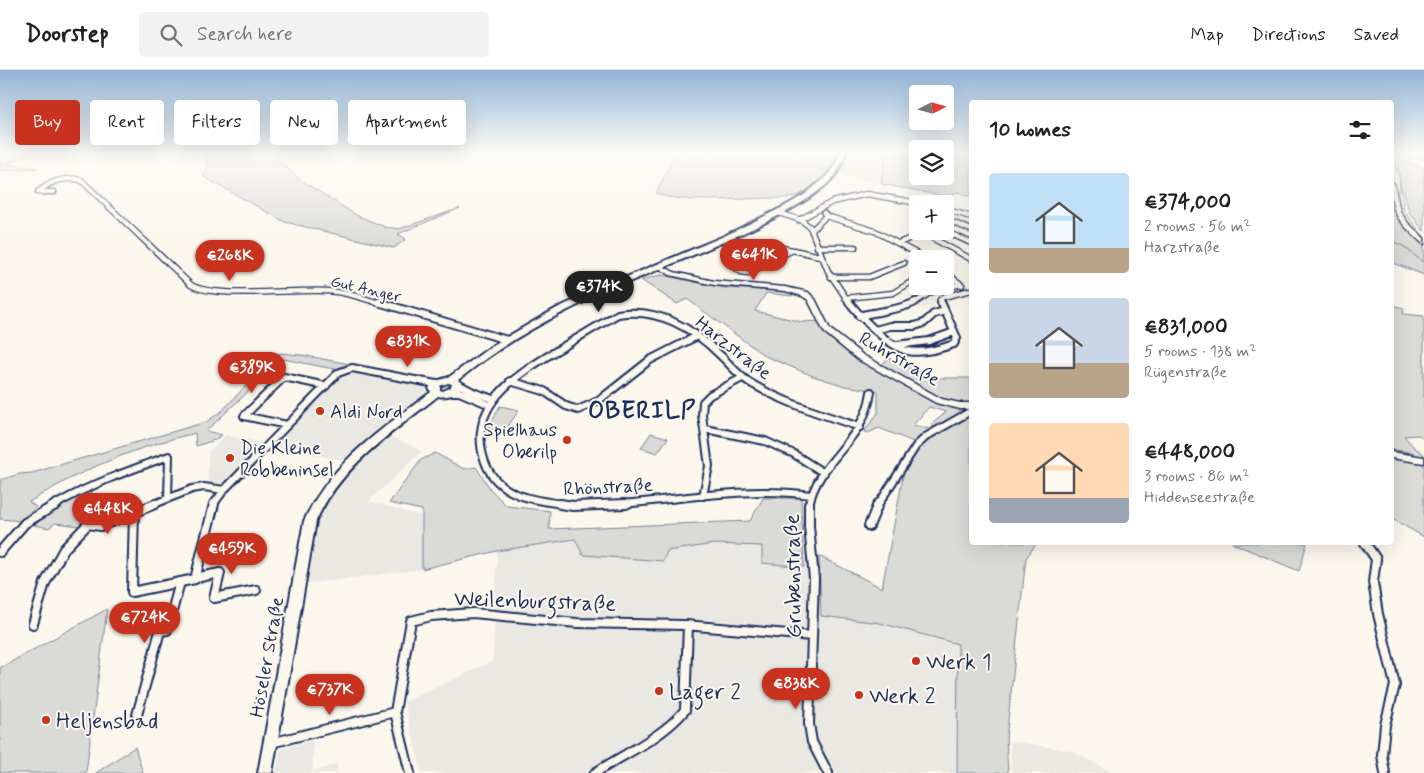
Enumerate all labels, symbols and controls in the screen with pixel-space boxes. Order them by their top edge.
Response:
search box [139,12,489,57]
text: Doorstep [25,19,109,50]
icon: search [157,21,185,49]
text: Search here [197,22,293,47]
text: Map [1191,23,1224,47]
text: Directions [1252,23,1326,47]
text: Saved [1354,23,1399,47]
north arrow [909,85,954,130]
map controls [909,85,954,295]
chip: Buy [15,100,80,145]
chip: Rent [90,100,164,145]
chip: Filters [174,100,260,145]
chip: New [270,100,338,145]
chip: Apartment [348,100,466,145]
text: 10 homes [989,116,1071,144]
icon: filters [1346,116,1374,144]
button: layers [909,140,954,185]
text: €374,000 [1144,188,1231,216]
icon: home [1029,193,1089,253]
button: + [909,195,954,240]
text: 2 rooms · 56 m² [1144,216,1251,237]
text: Harzstraße [1144,237,1220,258]
pin: €641K [719,238,789,281]
pin: €268K [195,240,265,282]
text: €641K [731,244,777,265]
text: €268K [206,245,254,266]
button: − [909,250,954,295]
pin: €374K [564,270,634,313]
street label: Gut Anger [328,271,403,308]
text: €374K [576,276,622,297]
street label: Harzstraße [690,311,776,386]
text: €831,000 [1144,313,1228,341]
icon: home [1029,318,1089,378]
pin: €831K [373,326,443,368]
street label: Ruhrstraße [854,326,944,392]
text: €831K [386,331,430,352]
text: 5 rooms · 138 m² [1144,341,1256,362]
pin: €389K [217,352,287,394]
text: €389K [229,357,275,378]
text: Rügenstraße [1144,362,1227,383]
district label: OBERILP [588,396,696,427]
place label: Aldi Nord [330,400,402,425]
marker: Aldi Nord [314,405,326,417]
place label: Spielhaus Oberilp [483,418,557,465]
marker: Spielhaus Oberilp [561,434,573,446]
place label: Die Kleine Robbeninsel [240,436,334,483]
text: €448,000 [1144,438,1235,466]
icon: home [1029,443,1089,503]
marker: Die Kleine Robbeninsel [224,452,236,464]
text: 3 rooms · 86 m² [1144,466,1249,487]
street label: Rhönstraße [563,473,653,502]
text: Hiddenseestraße [1144,487,1255,508]
pin: €448K [73,492,143,535]
text: €448K [83,498,133,519]
street label: Grubenstraße [779,513,809,638]
pin: €459K [197,532,267,575]
text: €459K [208,538,256,559]
street label: Weilenburgstraße [453,585,617,622]
street label: Höseler Straße [245,595,290,720]
pin: €724K [110,602,180,644]
text: €724K [120,607,170,628]
place label: Werk 1 [926,649,992,677]
marker: Werk 1 [910,655,922,667]
pin: €838K [761,668,831,710]
text: €838K [773,673,819,694]
pin: €737K [295,674,365,716]
text: €737K [306,679,354,700]
place label: Lager 2 [669,679,741,710]
place label: Werk 2 [869,683,936,711]
marker: Lager 2 [653,685,665,697]
marker: Werk 2 [853,689,865,701]
place label: Heljensbad [56,708,158,736]
marker: Heljensbad [40,714,52,726]

